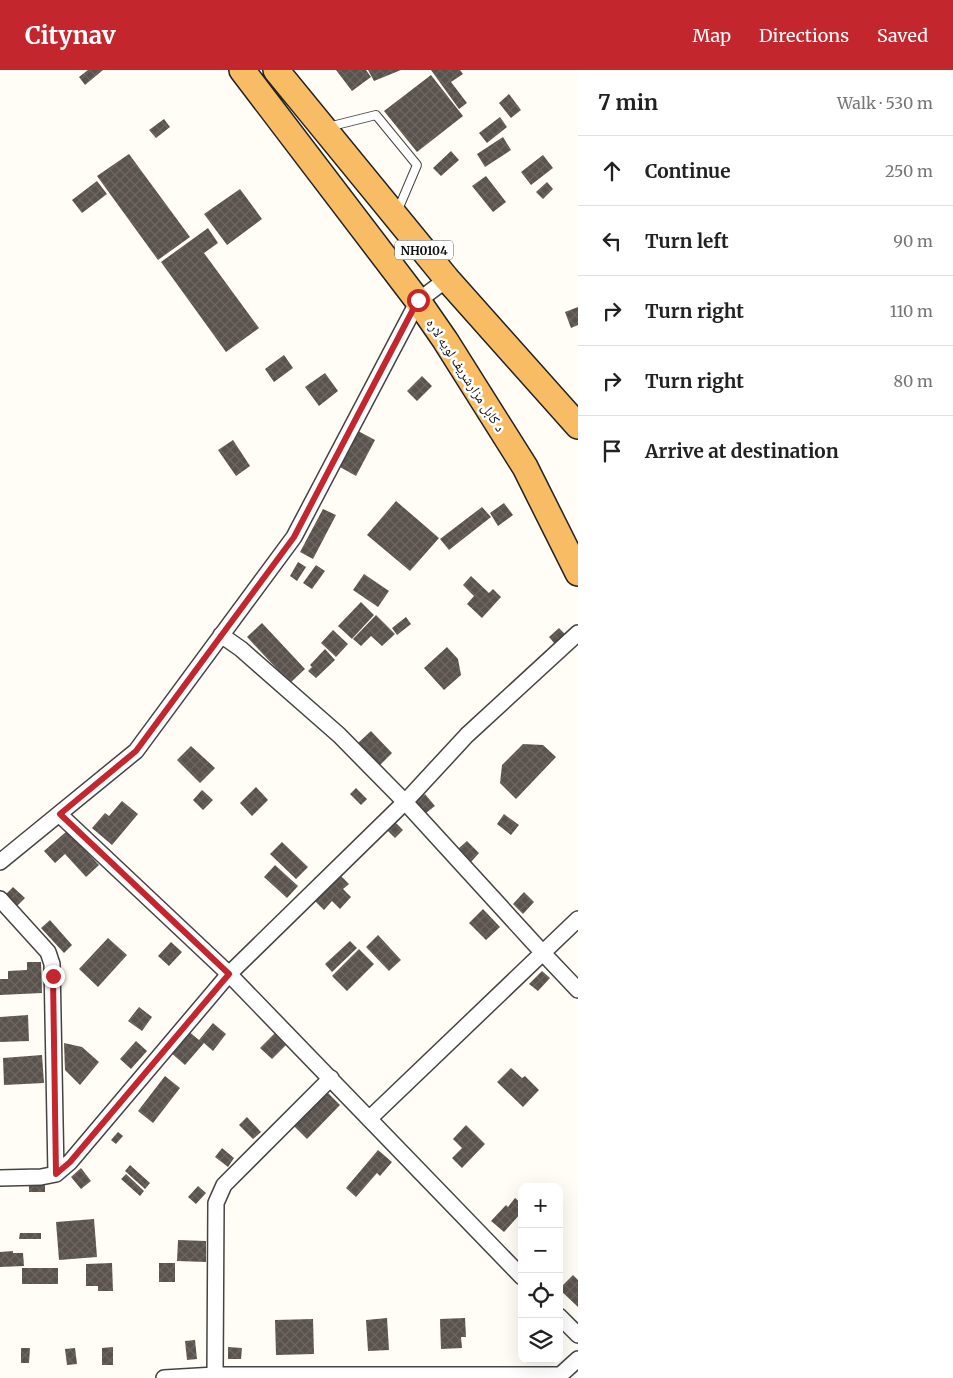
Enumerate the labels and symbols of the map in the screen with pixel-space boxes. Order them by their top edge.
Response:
road number: NH0104 [395,240,453,260]
route start [407,289,430,312]
street label: د کابل مزارشریف لویه لاره [423,315,509,435]
route end [42,965,65,988]

